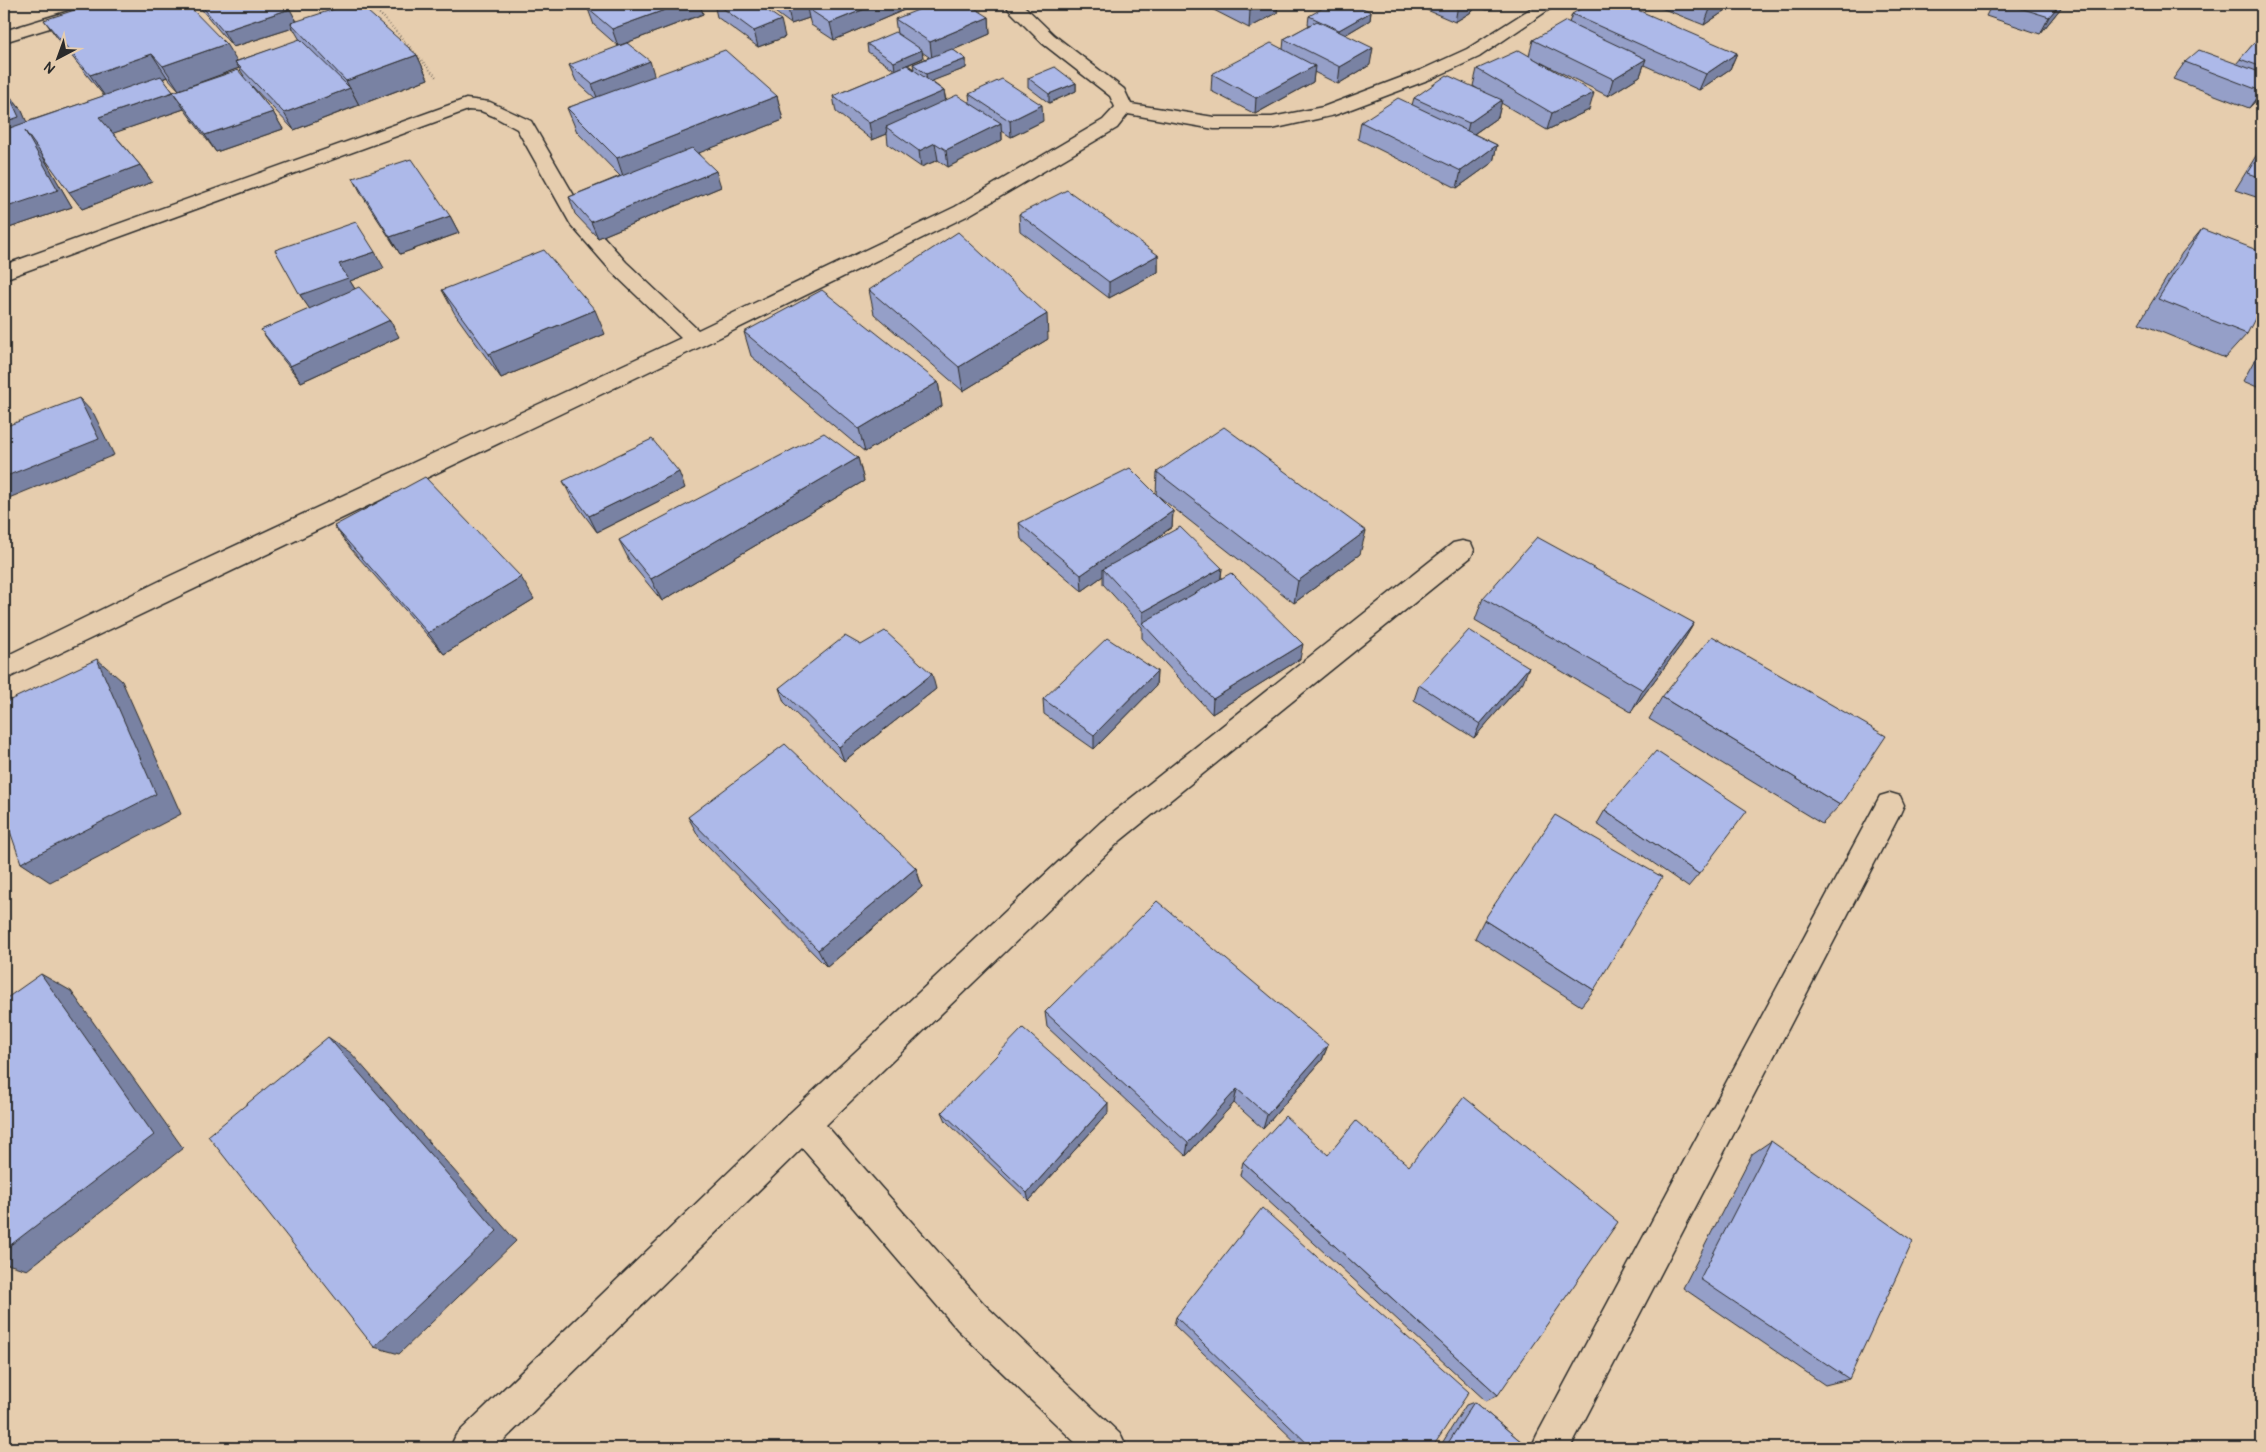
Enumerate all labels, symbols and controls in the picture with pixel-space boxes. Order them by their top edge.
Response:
north arrow [32,32,82,82]
text: N [41,58,59,77]

